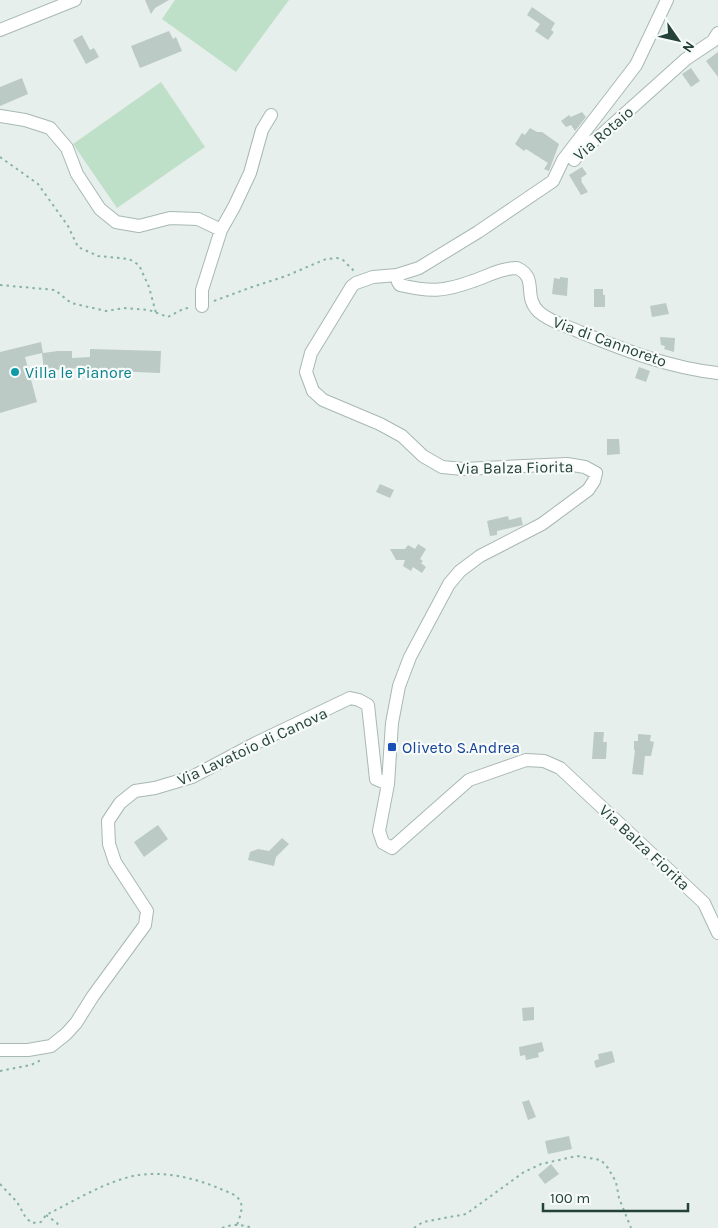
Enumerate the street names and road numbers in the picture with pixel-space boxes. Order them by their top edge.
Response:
street label: Via Rotaio [569,102,637,165]
street label: Via di Cannoreto [550,312,669,371]
street label: Via Balza Fiorita [456,457,574,478]
street label: Via Lavatoio di Canova [174,703,330,790]
street label: Via Balza Fiorita [595,800,694,894]

